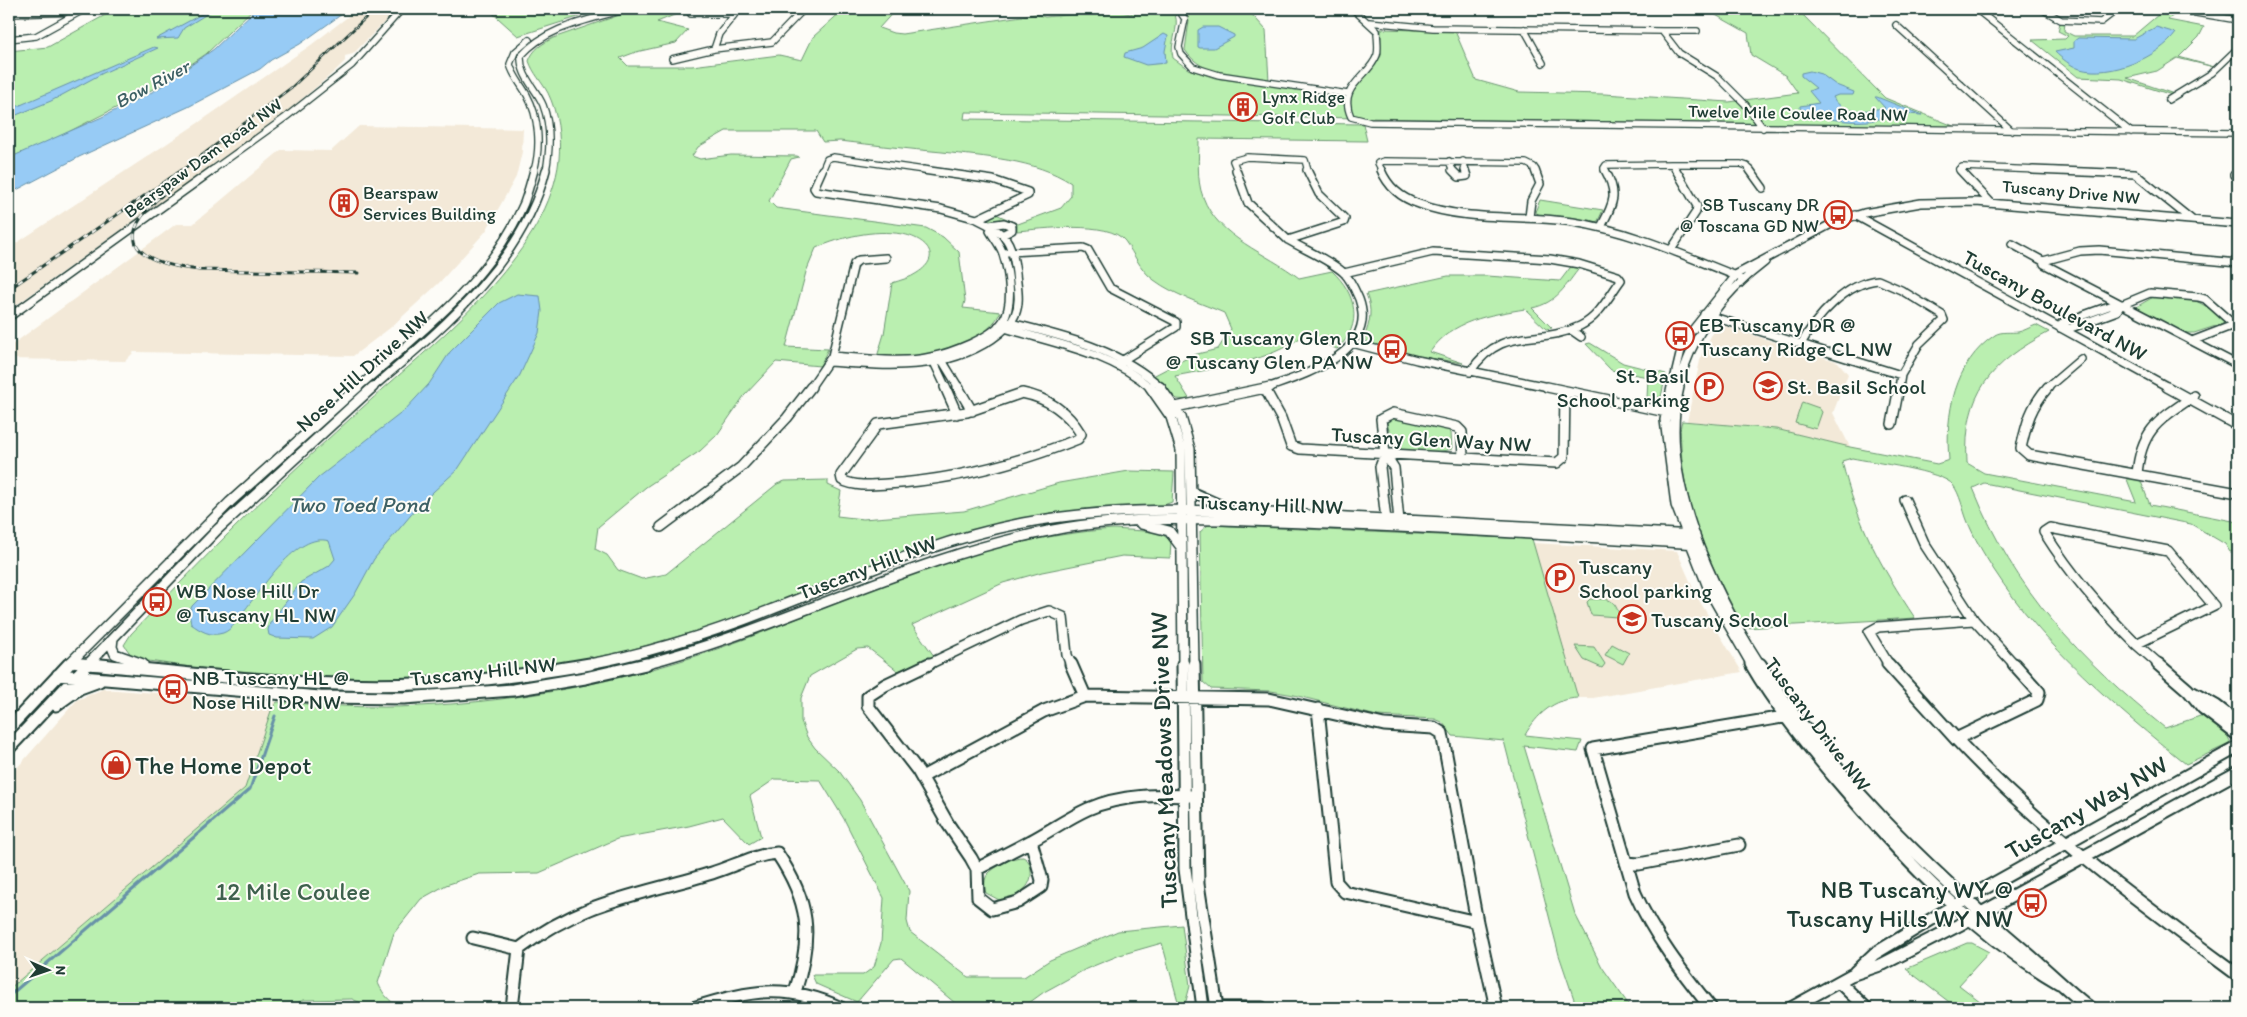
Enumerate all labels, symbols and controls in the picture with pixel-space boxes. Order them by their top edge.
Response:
water label: Bow River [111,54,195,113]
place label: Lynx Ridge Golf Club [1262,86,1345,129]
building icon: Lynx Ridge Golf Club [1228,92,1258,122]
street label: Bearspaw Dam Road NW [120,93,286,223]
street label: Twelve Mile Coulee Road NW [1688,100,1908,126]
street label: Tuscany Drive NW [2001,175,2141,209]
place label: Bearspaw Services Building [363,182,497,225]
building icon: Bearspaw Services Building [329,188,359,218]
place label: SB Tuscany DR @ Toscana GD NW [1680,194,1819,237]
bus stop icon: SB Tuscany DR @ Toscana GD NW [1823,200,1853,230]
street label: Tuscany Boulevard NW [1959,244,2151,366]
street label: Nose Hill Drive NW [291,305,433,437]
place label: EB Tuscany DR @ Tuscany Ridge CL NW [1699,312,1892,361]
bus stop icon: EB Tuscany DR @ Tuscany Ridge CL NW [1665,321,1695,351]
place label: SB Tuscany Glen RD @ Tuscany Glen PA NW [1165,325,1373,374]
bus stop icon: SB Tuscany Glen RD @ Tuscany Glen PA NW [1377,334,1407,364]
place label: St. Basil School parking [1557,363,1690,412]
school or university icon: St. Basil School [1753,371,1783,401]
parking icon: St. Basil School parking [1694,372,1724,402]
place label: St. Basil School [1787,374,1926,399]
street label: Tuscany Glen Way NW [1330,421,1532,457]
street label: Tuscany Hill NW [1197,489,1344,519]
water label: Two Toed Pond [288,491,431,518]
street label: Tuscany Hill NW [794,529,940,605]
place label: Tuscany School parking [1579,554,1712,603]
parking icon: Tuscany School parking [1545,563,1575,593]
place label: WB Nose Hill Dr @ Tuscany HL NW [176,578,336,627]
bus stop icon: WB Nose Hill Dr @ Tuscany HL NW [142,587,172,617]
school or university icon: Tuscany School [1617,604,1647,634]
place label: Tuscany School [1651,607,1789,632]
street label: Tuscany Meadows Drive NW [1143,611,1183,909]
street label: Tuscany Hill NW [409,651,557,691]
street label: Tuscany Drive NW [1759,652,1877,796]
place label: NB Tuscany HL @ Nose Hill DR NW [192,665,349,714]
bus stop icon: NB Tuscany HL @ Nose Hill DR NW [158,674,188,704]
street label: Tuscany Way NW [2000,748,2172,866]
shop icon: The Home Depot [101,750,131,780]
place label: The Home Depot [135,750,312,780]
place label: NB Tuscany WY @ Tuscany Hills WY NW [1787,874,2013,933]
park label: 12 Mile Coulee [216,876,370,906]
bus stop icon: NB Tuscany WY @ Tuscany Hills WY NW [2017,888,2047,918]
north arrow [22,944,72,994]
text: N [52,965,69,975]

